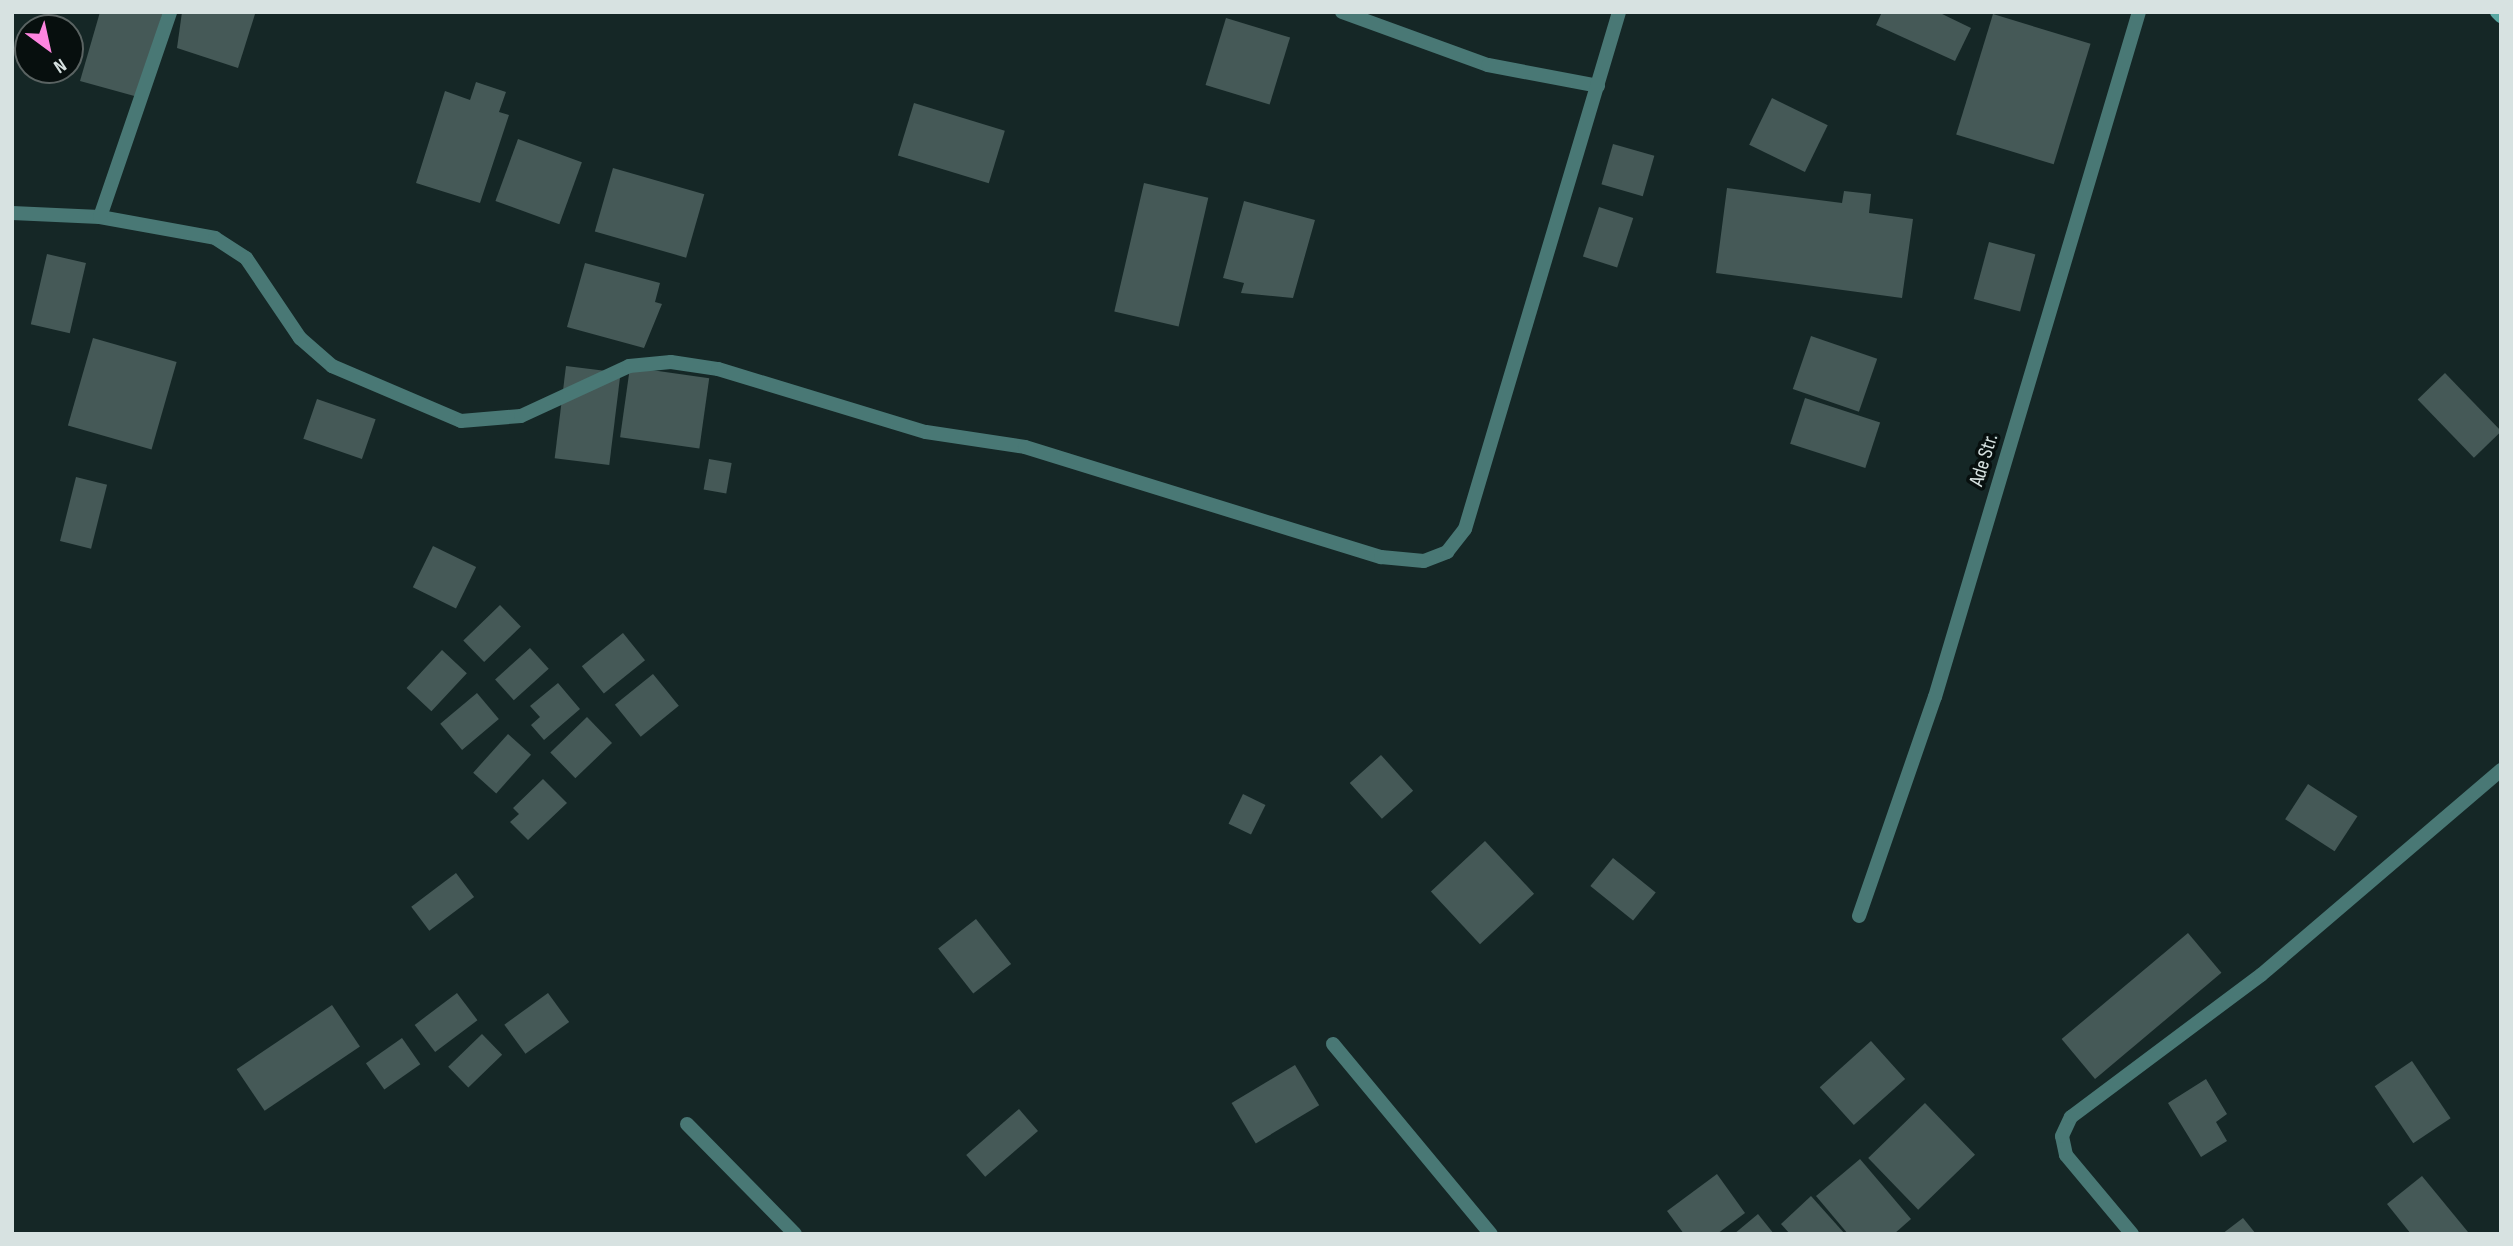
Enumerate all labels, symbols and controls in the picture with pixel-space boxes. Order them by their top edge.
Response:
north arrow [14,14,84,84]
text: N [49,53,70,78]
street label: Ade Str. [1964,431,2004,489]

